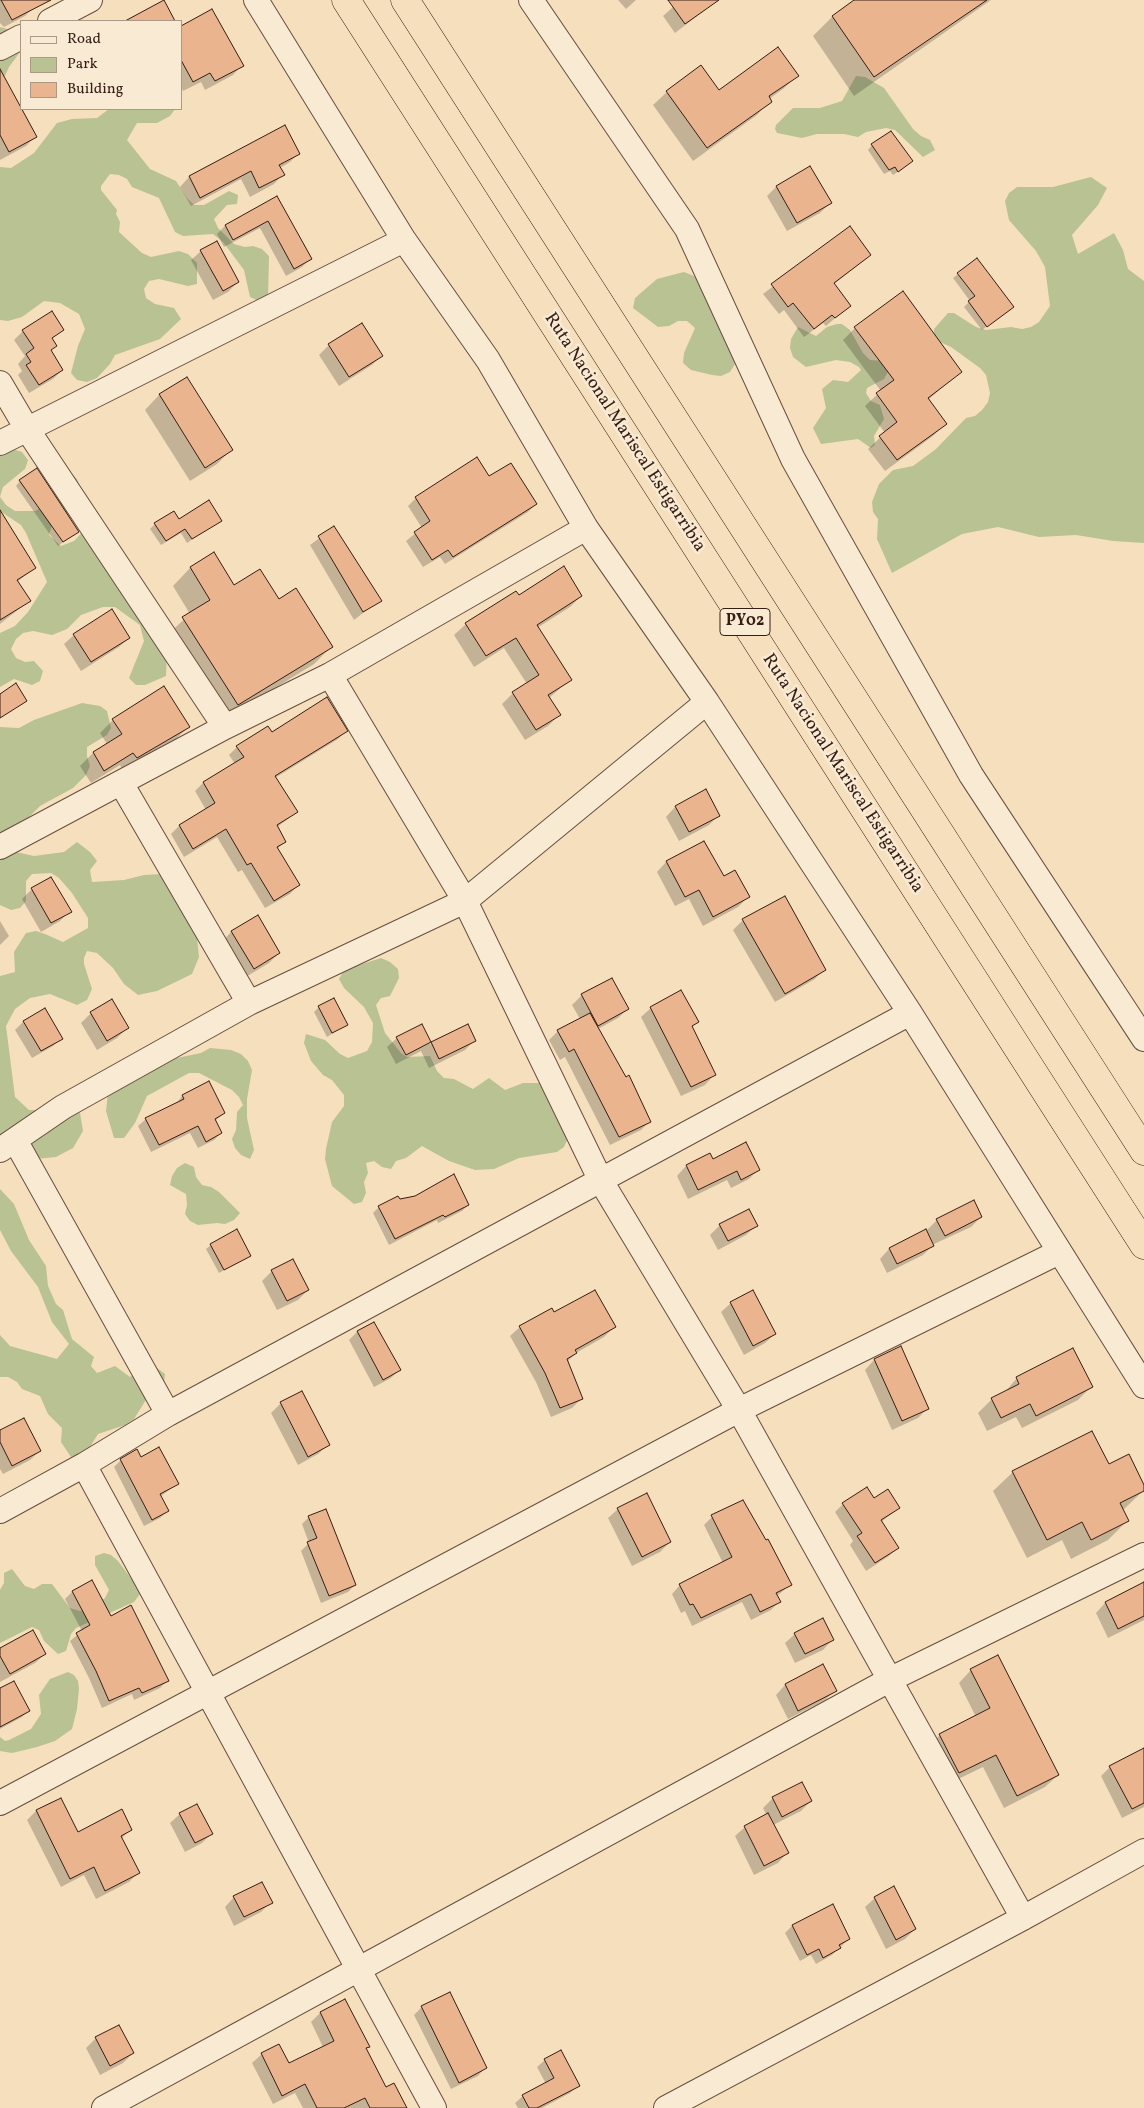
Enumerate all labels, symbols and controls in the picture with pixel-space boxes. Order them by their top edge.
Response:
legend [20,20,182,110]
text: Road [67,29,101,50]
text: Park [67,54,98,75]
text: Building [67,79,123,100]
street label: Ruta Nacional Mariscal Estigarribia [538,309,710,557]
road number: PY02 [720,608,770,636]
street label: Ruta Nacional Mariscal Estigarribia [756,650,928,898]

